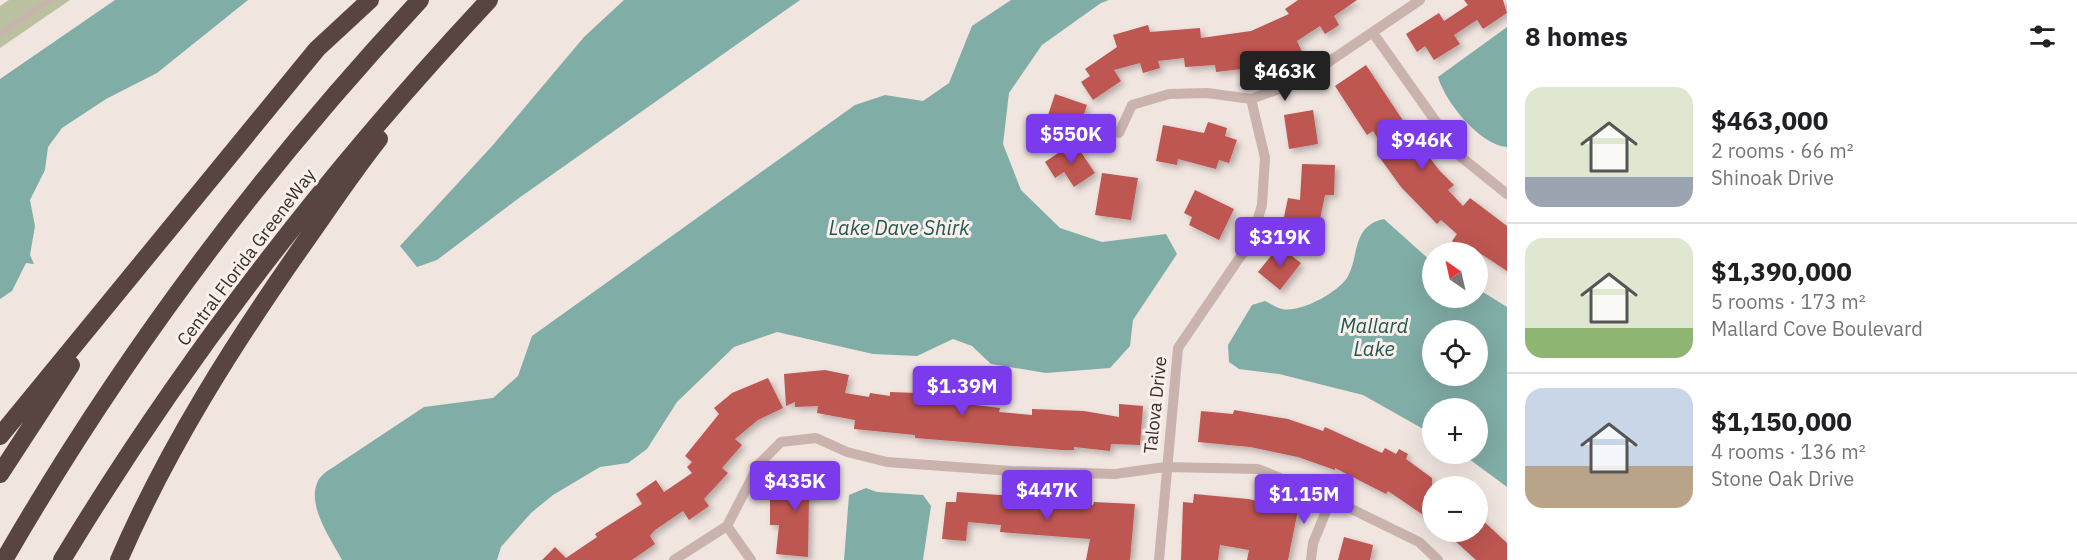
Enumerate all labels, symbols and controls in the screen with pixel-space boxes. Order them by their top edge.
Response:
text: 8 homes [1525,19,1628,53]
icon: filters [2026,20,2059,53]
pin: $463K [1243,51,1327,102]
text: $463K [1254,57,1316,84]
text: $463,000 [1711,103,1828,137]
icon: home [1573,111,1645,183]
pin: $550K [1029,114,1113,165]
text: $550K [1040,120,1102,147]
pin: $946K [1380,120,1464,171]
text: $946K [1391,126,1453,153]
text: 2 rooms · 66 m² [1711,137,1854,164]
street label: Central Florida GreeneWay [172,164,320,350]
text: Shinoak Drive [1711,164,1834,191]
water label: Lake Dave Shirk [829,214,970,241]
pin: $319K [1238,217,1322,268]
text: $319K [1249,223,1311,250]
north arrow [1422,242,1488,308]
map controls [1422,242,1488,542]
text: $1,390,000 [1711,254,1852,288]
icon: home [1573,262,1645,334]
text: 5 rooms · 173 m² [1711,288,1866,315]
water label: Mallard Lake [1340,312,1408,362]
text: Mallard Cove Boulevard [1711,315,1923,342]
button: locate [1422,320,1488,386]
street label: Talova Drive [1138,355,1172,455]
pin: $1.39M [913,366,1011,417]
text: $1.39M [927,372,997,399]
button: + [1422,398,1488,464]
text: $1,150,000 [1711,404,1852,438]
icon: home [1573,412,1645,484]
text: 4 rooms · 136 m² [1711,438,1866,465]
pin: $435K [753,461,837,512]
text: Stone Oak Drive [1711,465,1854,492]
text: $435K [764,467,826,494]
pin: $447K [1005,470,1089,521]
pin: $1.15M [1255,474,1353,525]
text: $447K [1016,476,1078,503]
button: − [1422,476,1488,542]
text: $1.15M [1269,480,1339,507]

